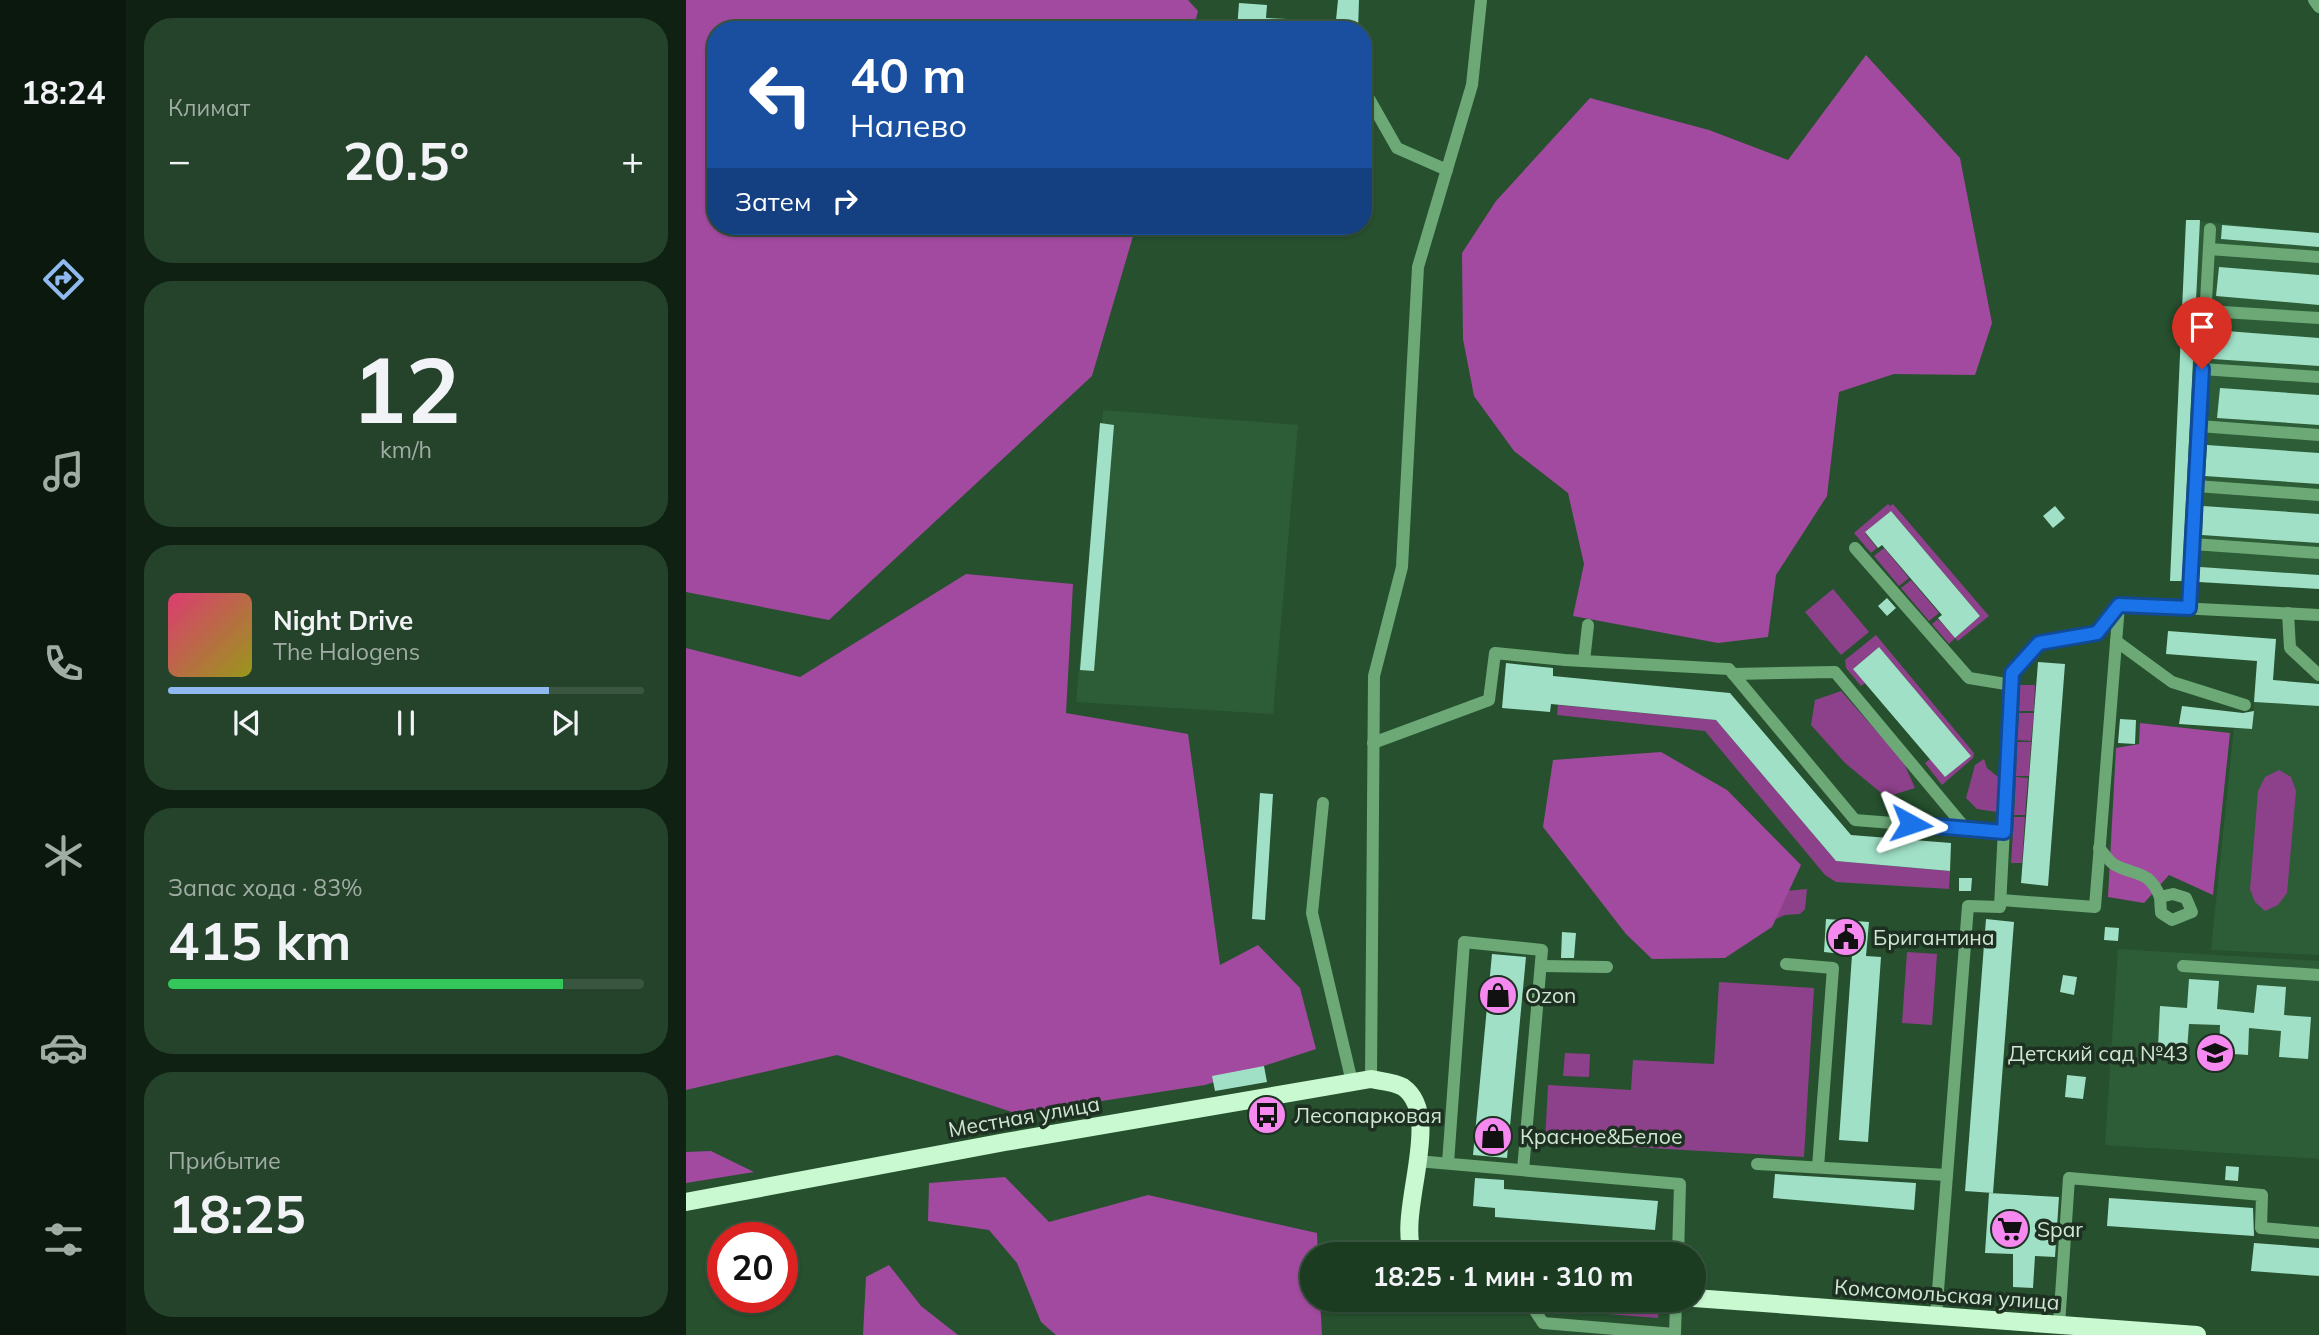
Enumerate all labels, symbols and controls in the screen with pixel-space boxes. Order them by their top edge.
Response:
text: 40 m [850,44,966,105]
icon: left [735,49,826,140]
text: 18:24 [21,72,105,112]
text: Климат [168,93,250,122]
text: Налево [850,105,967,145]
text: 20.5° [343,128,469,193]
text: − [168,136,191,184]
text: + [621,136,644,184]
icon: right [826,182,864,220]
text: Затем [735,185,812,218]
icon: directions [39,255,88,304]
pin [2172,297,2232,369]
icon: arrive [2183,308,2221,346]
text: 12 [351,332,461,446]
text: km/h [380,435,432,464]
icon: music [39,447,88,496]
text: Night Drive [273,604,413,637]
text: The Halogens [273,637,420,666]
icon: phone [39,639,88,688]
icon: previous [228,704,266,742]
icon: pause [387,704,425,742]
icon: next [546,704,584,742]
position arrow [1874,787,1948,861]
icon: climate [39,831,88,880]
text: Запас хода · 83% [168,873,363,902]
text: 415 km [168,908,351,973]
public building icon: Бригантина [1825,916,1867,958]
place label: Бригантина [1873,924,1995,950]
shop icon: Ozon [1477,974,1519,1016]
place label: Ozon [1525,982,1576,1008]
icon: car [39,1023,88,1072]
school or university icon: Детский сад №43 [2194,1032,2236,1074]
place label: Детский сад №43 [2008,1040,2188,1066]
street label: Местная улица [946,1090,1102,1142]
bus stop icon: Лесопарковая [1246,1094,1288,1136]
place label: Лесопарковая [1294,1102,1442,1128]
shop icon: Красное&Белое [1472,1115,1514,1157]
place label: Красное&Белое [1520,1123,1683,1149]
text: Прибытие [168,1146,281,1175]
text: 18:25 [168,1181,306,1246]
supermarket icon: Spar [1989,1208,2031,1250]
icon: filters [39,1215,88,1264]
place label: Spar [2037,1216,2083,1242]
speed limit sign: 20 [707,1222,798,1313]
text: 18:25 · 1 мин · 310 m [1373,1260,1633,1293]
street label: Комсомольская улица [1834,1273,2060,1315]

